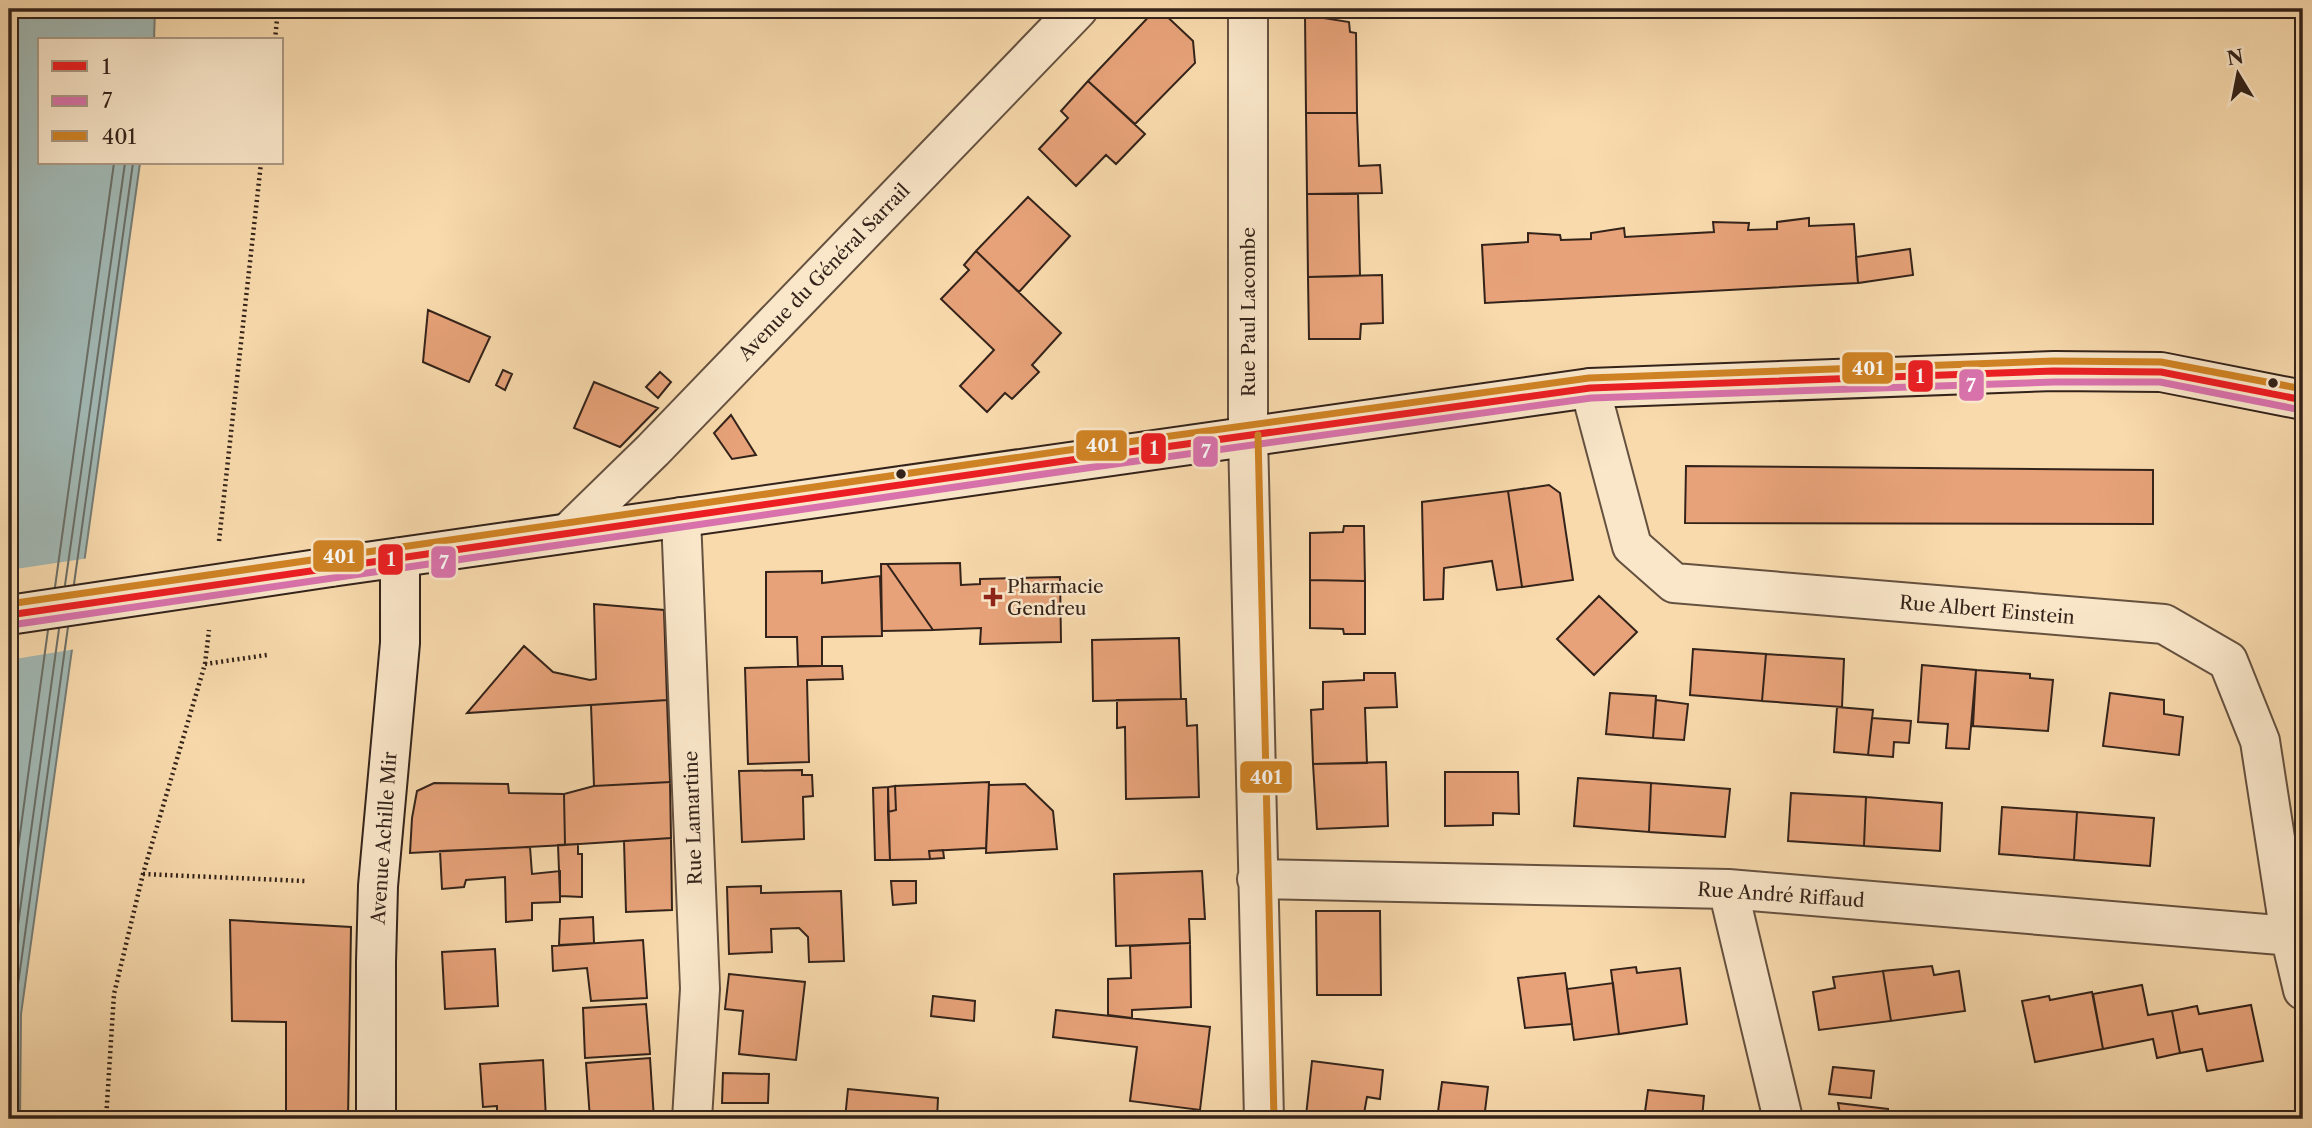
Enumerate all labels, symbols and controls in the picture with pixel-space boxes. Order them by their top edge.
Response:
legend [38,38,284,164]
north arrow [2204,38,2274,108]
text: N [2225,45,2245,71]
text: 1 [102,54,111,79]
text: 7 [102,88,113,113]
text: 401 [102,124,136,149]
street label: Avenue du Général Sarrail [733,179,915,366]
street label: Rue Paul Lacombe [1237,227,1260,397]
line badge: 401 [1841,351,1894,385]
text: 401 [1852,357,1884,380]
line badge: 1 [1907,359,1934,393]
text: 1 [1916,365,1925,388]
line badge: 7 [1958,368,1985,402]
text: 7 [1966,374,1976,397]
unlabelled marker [2266,376,2280,390]
line badge: 401 [1075,429,1128,462]
line badge: 1 [1140,432,1167,465]
text: 401 [1086,434,1118,457]
line badge: 7 [1192,435,1219,468]
text: 1 [1150,437,1159,460]
text: 7 [1201,440,1211,463]
unlabelled marker [894,467,908,481]
line badge: 401 [312,539,365,573]
line badge: 1 [377,543,404,576]
text: 401 [323,545,355,568]
line badge: 7 [430,545,457,579]
text: 1 [387,548,396,571]
text: 7 [439,551,449,574]
place label: Pharmacie Gendreu [1007,575,1104,620]
marker: Pharmacie Gendreu [985,589,1001,605]
street label: Rue Albert Einstein [1898,591,2076,629]
street label: Rue Lamartine [679,750,707,886]
street label: Avenue Achille Mir [366,751,402,926]
line badge: 401 [1239,760,1293,794]
text: 401 [1250,766,1282,789]
street label: Rue André Riffaud [1697,878,1866,912]

